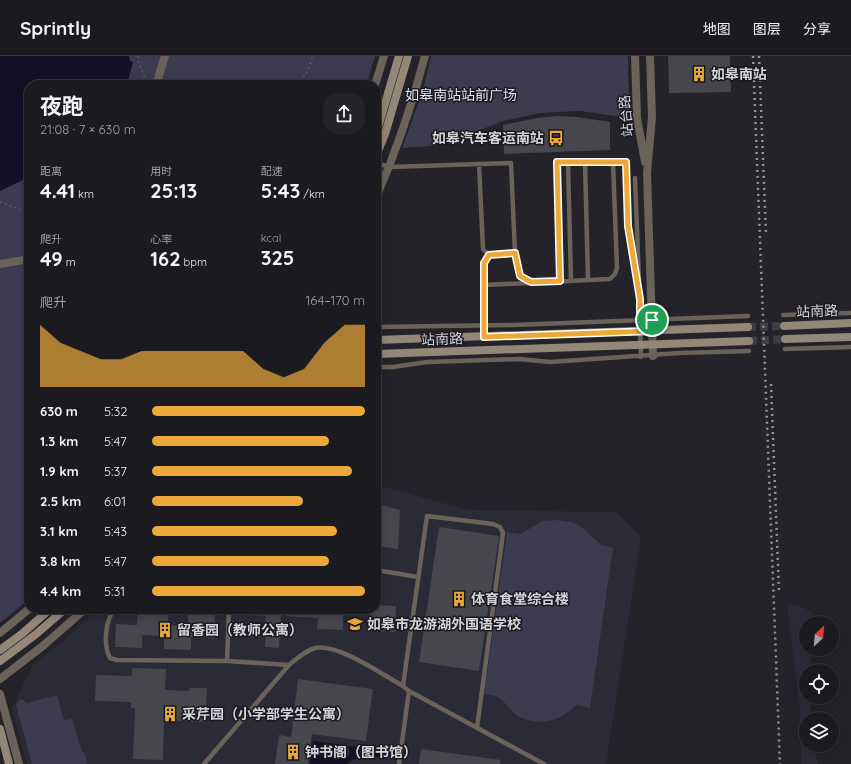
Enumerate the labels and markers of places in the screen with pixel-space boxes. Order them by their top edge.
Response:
building icon: 如皋南站 [690,65,708,83]
place label: 如皋南站 [711,65,767,83]
place label: 如皋汽车客运南站 [432,129,544,147]
bus stop icon: 如皋汽车客运南站 [547,129,565,147]
pin [635,303,669,337]
building icon: 体育食堂综合楼 [450,590,468,608]
place label: 体育食堂综合楼 [471,590,569,608]
school or university icon: 如皋市龙游湖外国语学校 [346,615,364,633]
place label: 如皋市龙游湖外国语学校 [367,615,521,633]
building icon: 留香园（教师公寓） [156,621,174,639]
place label: 留香园（教师公寓） [177,621,303,639]
building icon: 采芹园（小学部学生公寓） [161,705,179,723]
place label: 采芹园（小学部学生公寓） [182,705,350,723]
building icon: 钟书阁（图书馆） [284,743,302,761]
place label: 钟书阁（图书馆） [305,743,417,761]

